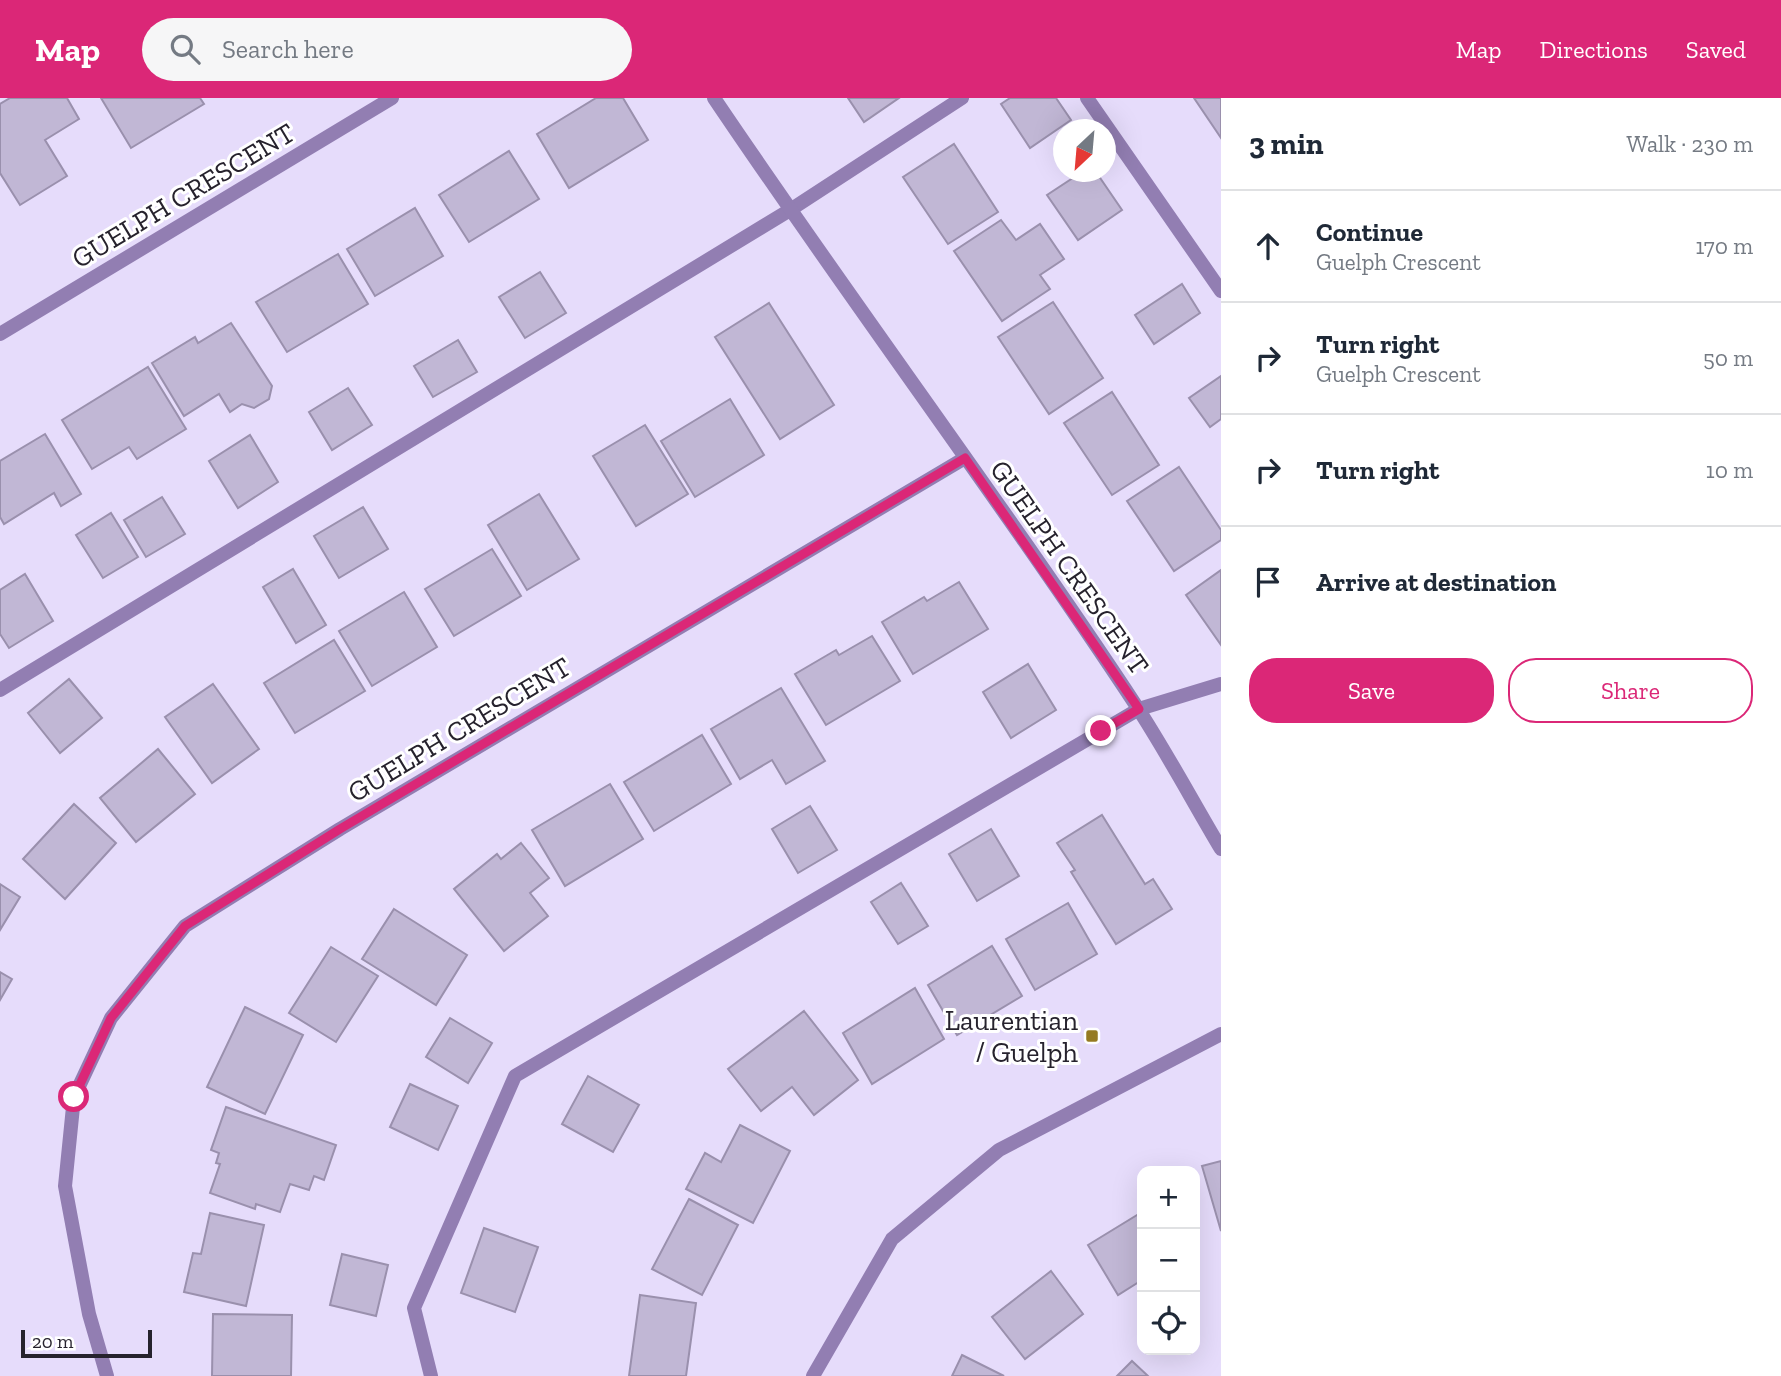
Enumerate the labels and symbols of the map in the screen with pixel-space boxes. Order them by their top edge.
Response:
street label: GUELPH CRESCENT [66,116,301,275]
north arrow [1053,119,1116,182]
street label: GUELPH CRESCENT [983,454,1156,681]
street label: GUELPH CRESCENT [342,650,577,809]
route end [1085,715,1116,746]
place label: Laurentian / Guelph [945,1004,1078,1069]
marker: Laurentian / Guelph [1084,1028,1100,1044]
route start [58,1081,89,1112]
scale bar [21,1327,152,1359]

